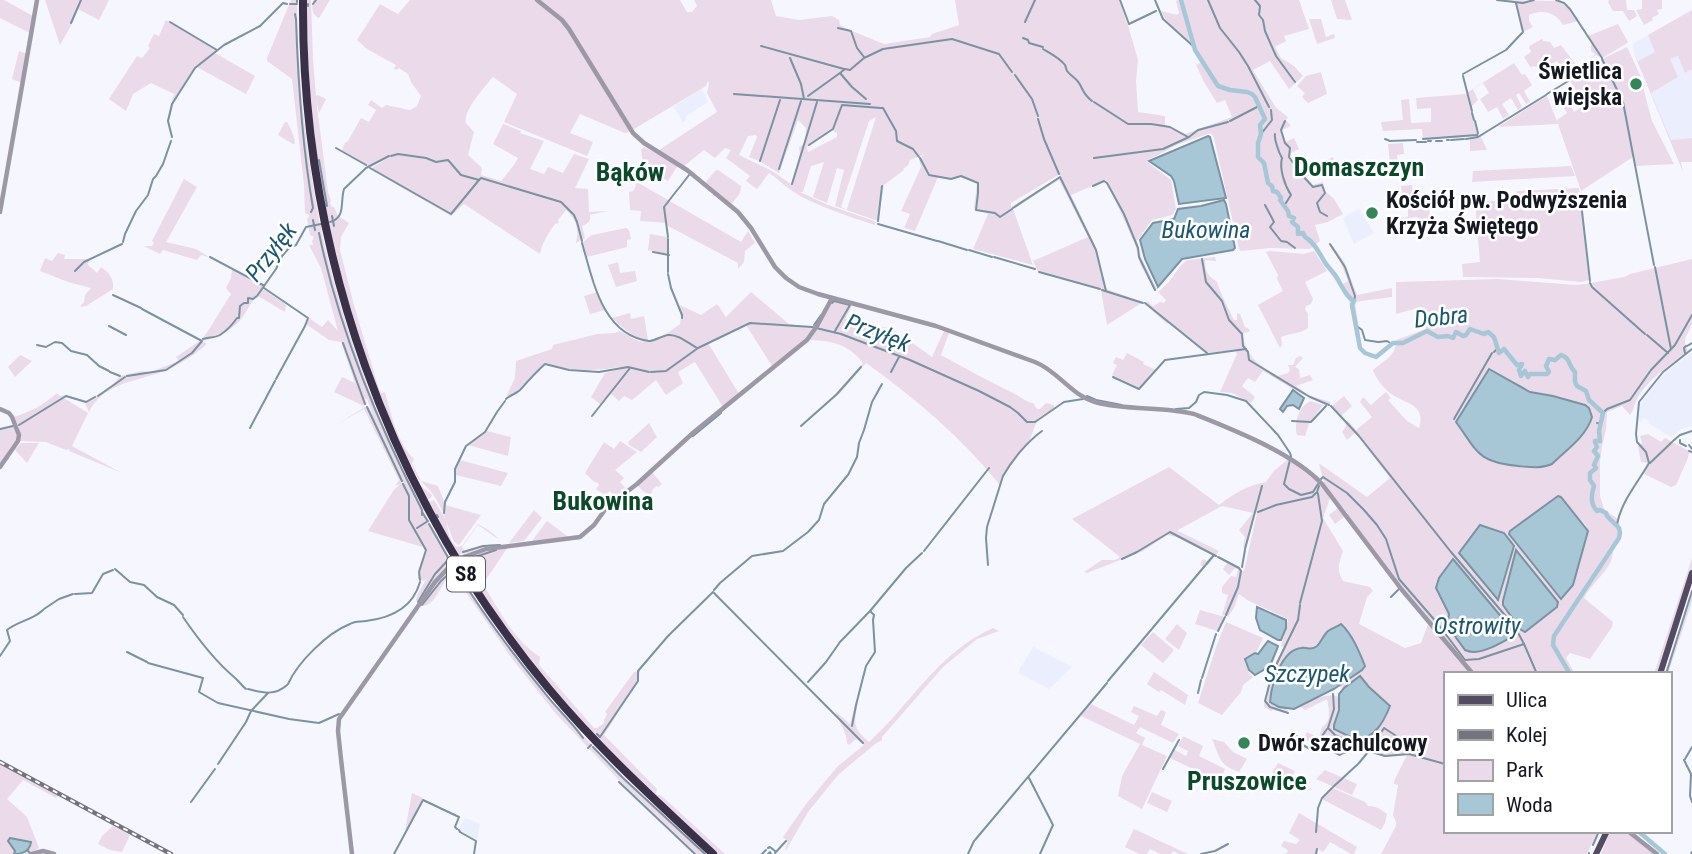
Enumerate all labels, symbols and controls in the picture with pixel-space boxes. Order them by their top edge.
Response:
place label: Świetlica wiejska [1538,57,1622,111]
marker: Świetlica wiejska [1628,76,1644,92]
district label: Domaszczyn [1294,152,1424,182]
district label: Bąków [596,157,665,187]
place label: Kościół pw. Podwyższenia Krzyża Świętego [1386,187,1627,240]
marker: Kościół pw. Podwyższenia Krzyża Świętego [1364,205,1380,221]
water label: Bukowina [1161,216,1251,244]
water label: Przyłęk [239,217,303,287]
water label: Dobra [1413,300,1469,334]
water label: Przyłęk [842,308,915,358]
district label: Bukowina [553,486,653,516]
road number: S8 [447,556,485,592]
water label: Ostrowity [1433,612,1522,640]
water label: Szczypek [1264,660,1350,688]
legend [1444,672,1671,833]
text: Ulica [1506,688,1547,712]
text: Kolej [1506,723,1547,747]
place label: Dwór szachulcowy [1258,730,1428,757]
marker: Dwór szachulcowy [1236,735,1252,751]
text: Park [1506,758,1544,782]
district label: Pruszowice [1187,766,1307,796]
text: Woda [1506,793,1553,817]

